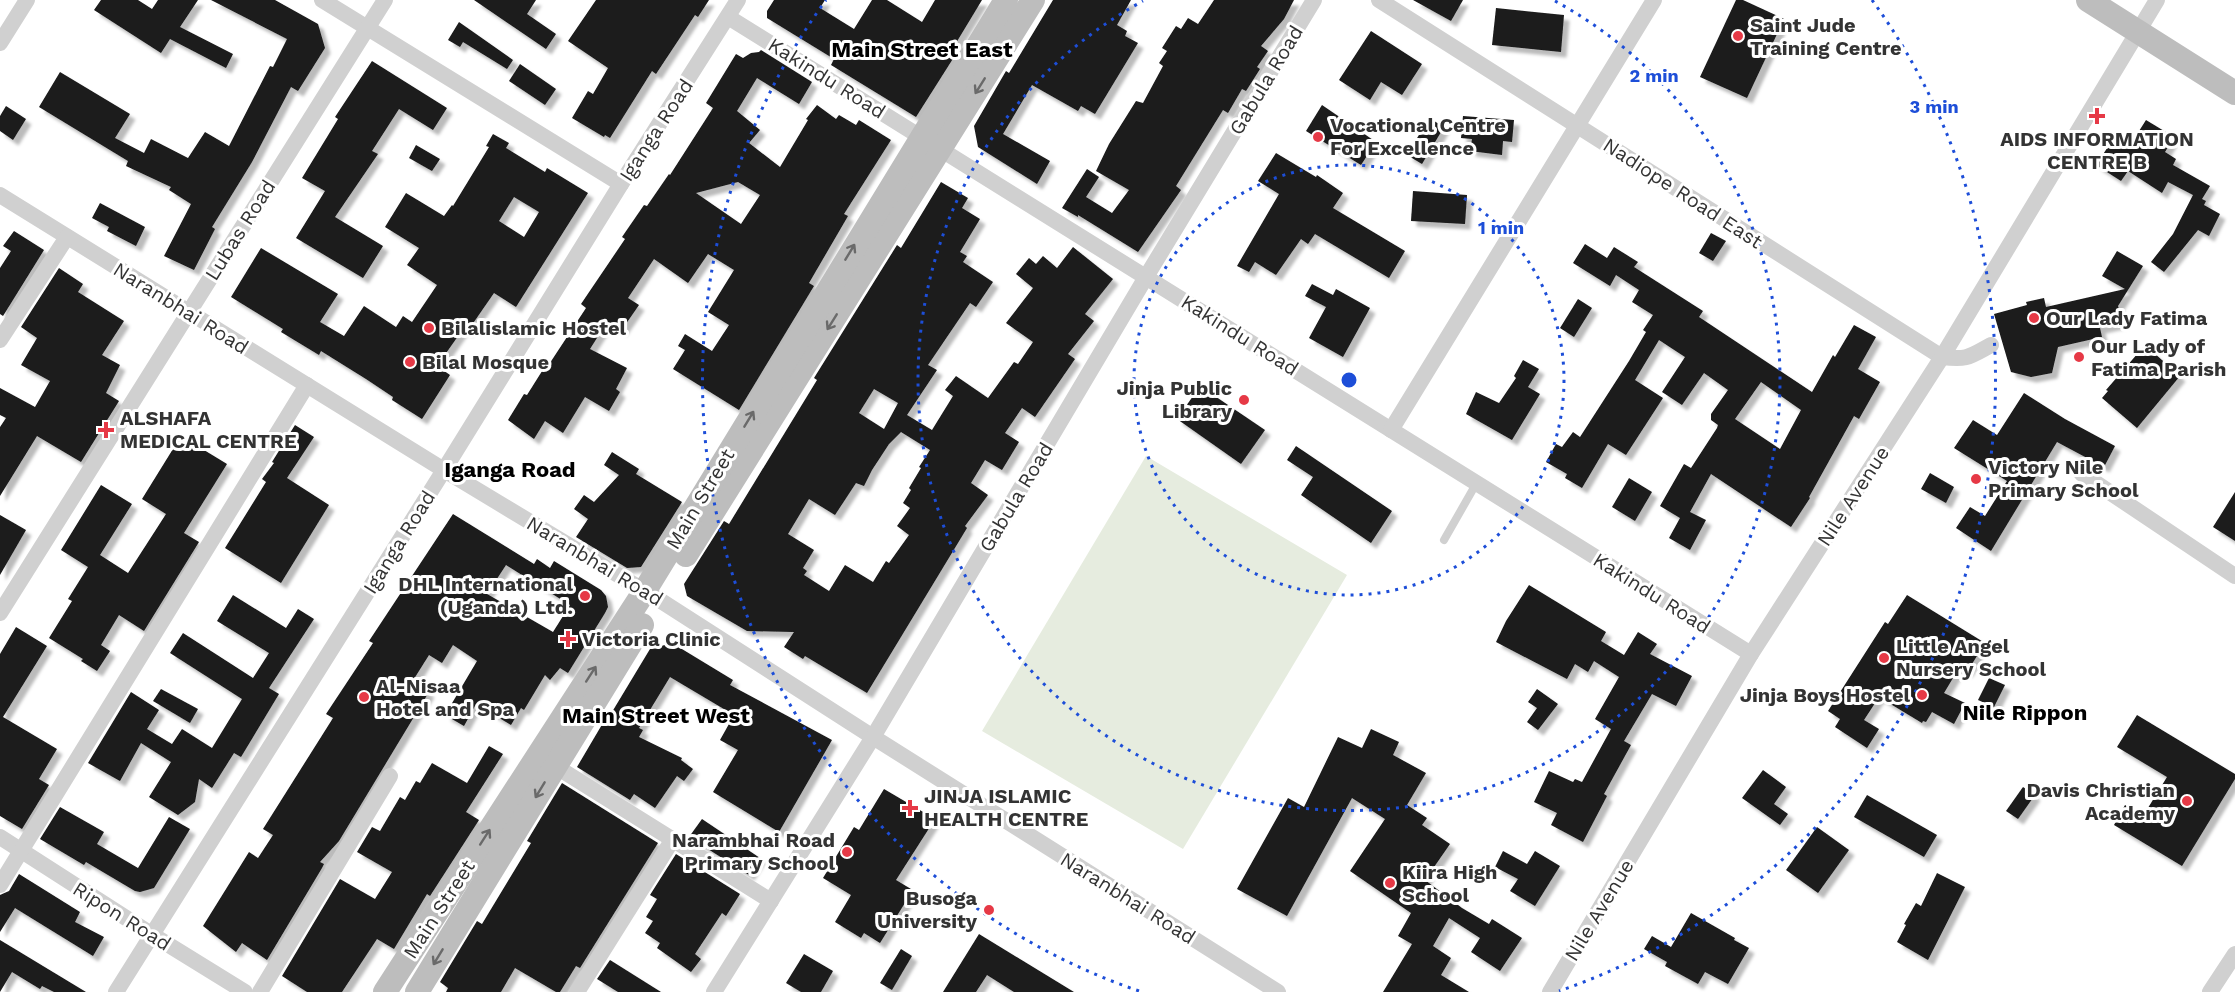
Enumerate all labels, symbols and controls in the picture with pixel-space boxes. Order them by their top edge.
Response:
place label: Saint Jude Training Centre [1750,13,1902,60]
street label: Gabula Road [1224,21,1308,139]
marker: Saint Jude Training Centre [1731,29,1745,43]
street label: Kakindu Road [764,32,890,124]
district label: Main Street East [831,37,1013,62]
text: 2 min [1629,65,1679,86]
street label: Iganga Road [614,74,698,186]
one-way arrow [973,77,986,94]
text: 3 min [1909,96,1959,117]
marker: AIDS INFORMATION CENTRE B [2088,107,2106,125]
place label: Vocational Centre For Excellence [1330,113,1506,160]
place label: AIDS INFORMATION CENTRE B [2000,127,2194,174]
marker: Vocational Centre For Excellence [1311,130,1325,144]
street label: Nadiope Road East [1599,132,1768,254]
street label: Lubas Road [200,175,280,285]
text: 1 min [1478,217,1524,238]
one-way arrow [845,244,857,261]
street label: Naranbhai Road [109,257,253,359]
street label: Kakindu Road [1177,289,1303,381]
place label: Our Lady Fatima [2046,306,2208,330]
marker: Our Lady Fatima [2027,311,2041,325]
one-way arrow [826,313,838,330]
place label: Bilalislamic Hostel [441,316,627,340]
marker: Bilalislamic Hostel [422,321,436,335]
place label: Our Lady of Fatima Parish [2091,334,2226,381]
place label: Bilal Mosque [422,350,549,374]
marker: Our Lady of Fatima Parish [2072,350,2086,364]
marker: Bilal Mosque [403,355,417,369]
centre of rings [1339,370,1359,390]
place label: Jinja Public Library [1117,376,1233,423]
marker: Jinja Public Library [1237,393,1251,407]
place label: ALSHAFA MEDICAL CENTRE [120,406,297,453]
one-way arrow [744,411,756,428]
marker: ALSHAFA MEDICAL CENTRE [97,421,115,439]
street label: Gabula Road [974,438,1058,556]
street label: Nile Avenue [1812,441,1894,551]
street label: Main Street [661,444,740,554]
place label: Victory Nile Primary School [1988,455,2139,502]
district label: Iganga Road [444,457,576,482]
marker: Victory Nile Primary School [1969,472,1983,486]
street label: Iganga Road [358,486,440,598]
street label: Naranbhai Road [523,511,667,611]
street label: Kakindu Road [1589,547,1715,639]
place label: DHL International (Uganda) Ltd. [398,572,573,619]
marker: DHL International (Uganda) Ltd. [578,589,592,603]
place label: Victoria Clinic [582,627,721,651]
marker: Victoria Clinic [559,630,577,648]
place label: Little Angel Nursery School [1896,634,2046,681]
marker: Little Angel Nursery School [1877,651,1891,665]
one-way arrow [585,666,597,682]
place label: Al-Nisaa Hotel and Spa [376,674,515,721]
place label: Jinja Boys Hostel [1740,683,1910,707]
marker: Jinja Boys Hostel [1915,688,1929,702]
marker: Al-Nisaa Hotel and Spa [357,690,371,704]
district label: Nile Rippon [1963,700,2087,725]
district label: Main Street West [562,703,750,728]
place label: Davis Christian Academy [2027,778,2176,825]
one-way arrow [533,781,545,798]
place label: JINJA ISLAMIC HEALTH CENTRE [924,784,1088,831]
marker: Davis Christian Academy [2180,794,2194,808]
marker: JINJA ISLAMIC HEALTH CENTRE [901,799,919,817]
place label: Narambhai Road Primary School [672,828,835,875]
one-way arrow [479,829,491,846]
marker: Narambhai Road Primary School [840,845,854,859]
street label: Naranbhai Road [1056,847,1200,949]
street label: Main Street [398,855,480,963]
street label: Nile Avenue [1559,855,1639,965]
place label: Kiira High School [1402,860,1497,907]
street label: Ripon Road [69,876,175,956]
marker: Kiira High School [1383,876,1397,890]
place label: Busoga University [877,886,978,933]
marker: Busoga University [982,903,996,917]
one-way arrow [432,948,444,965]

